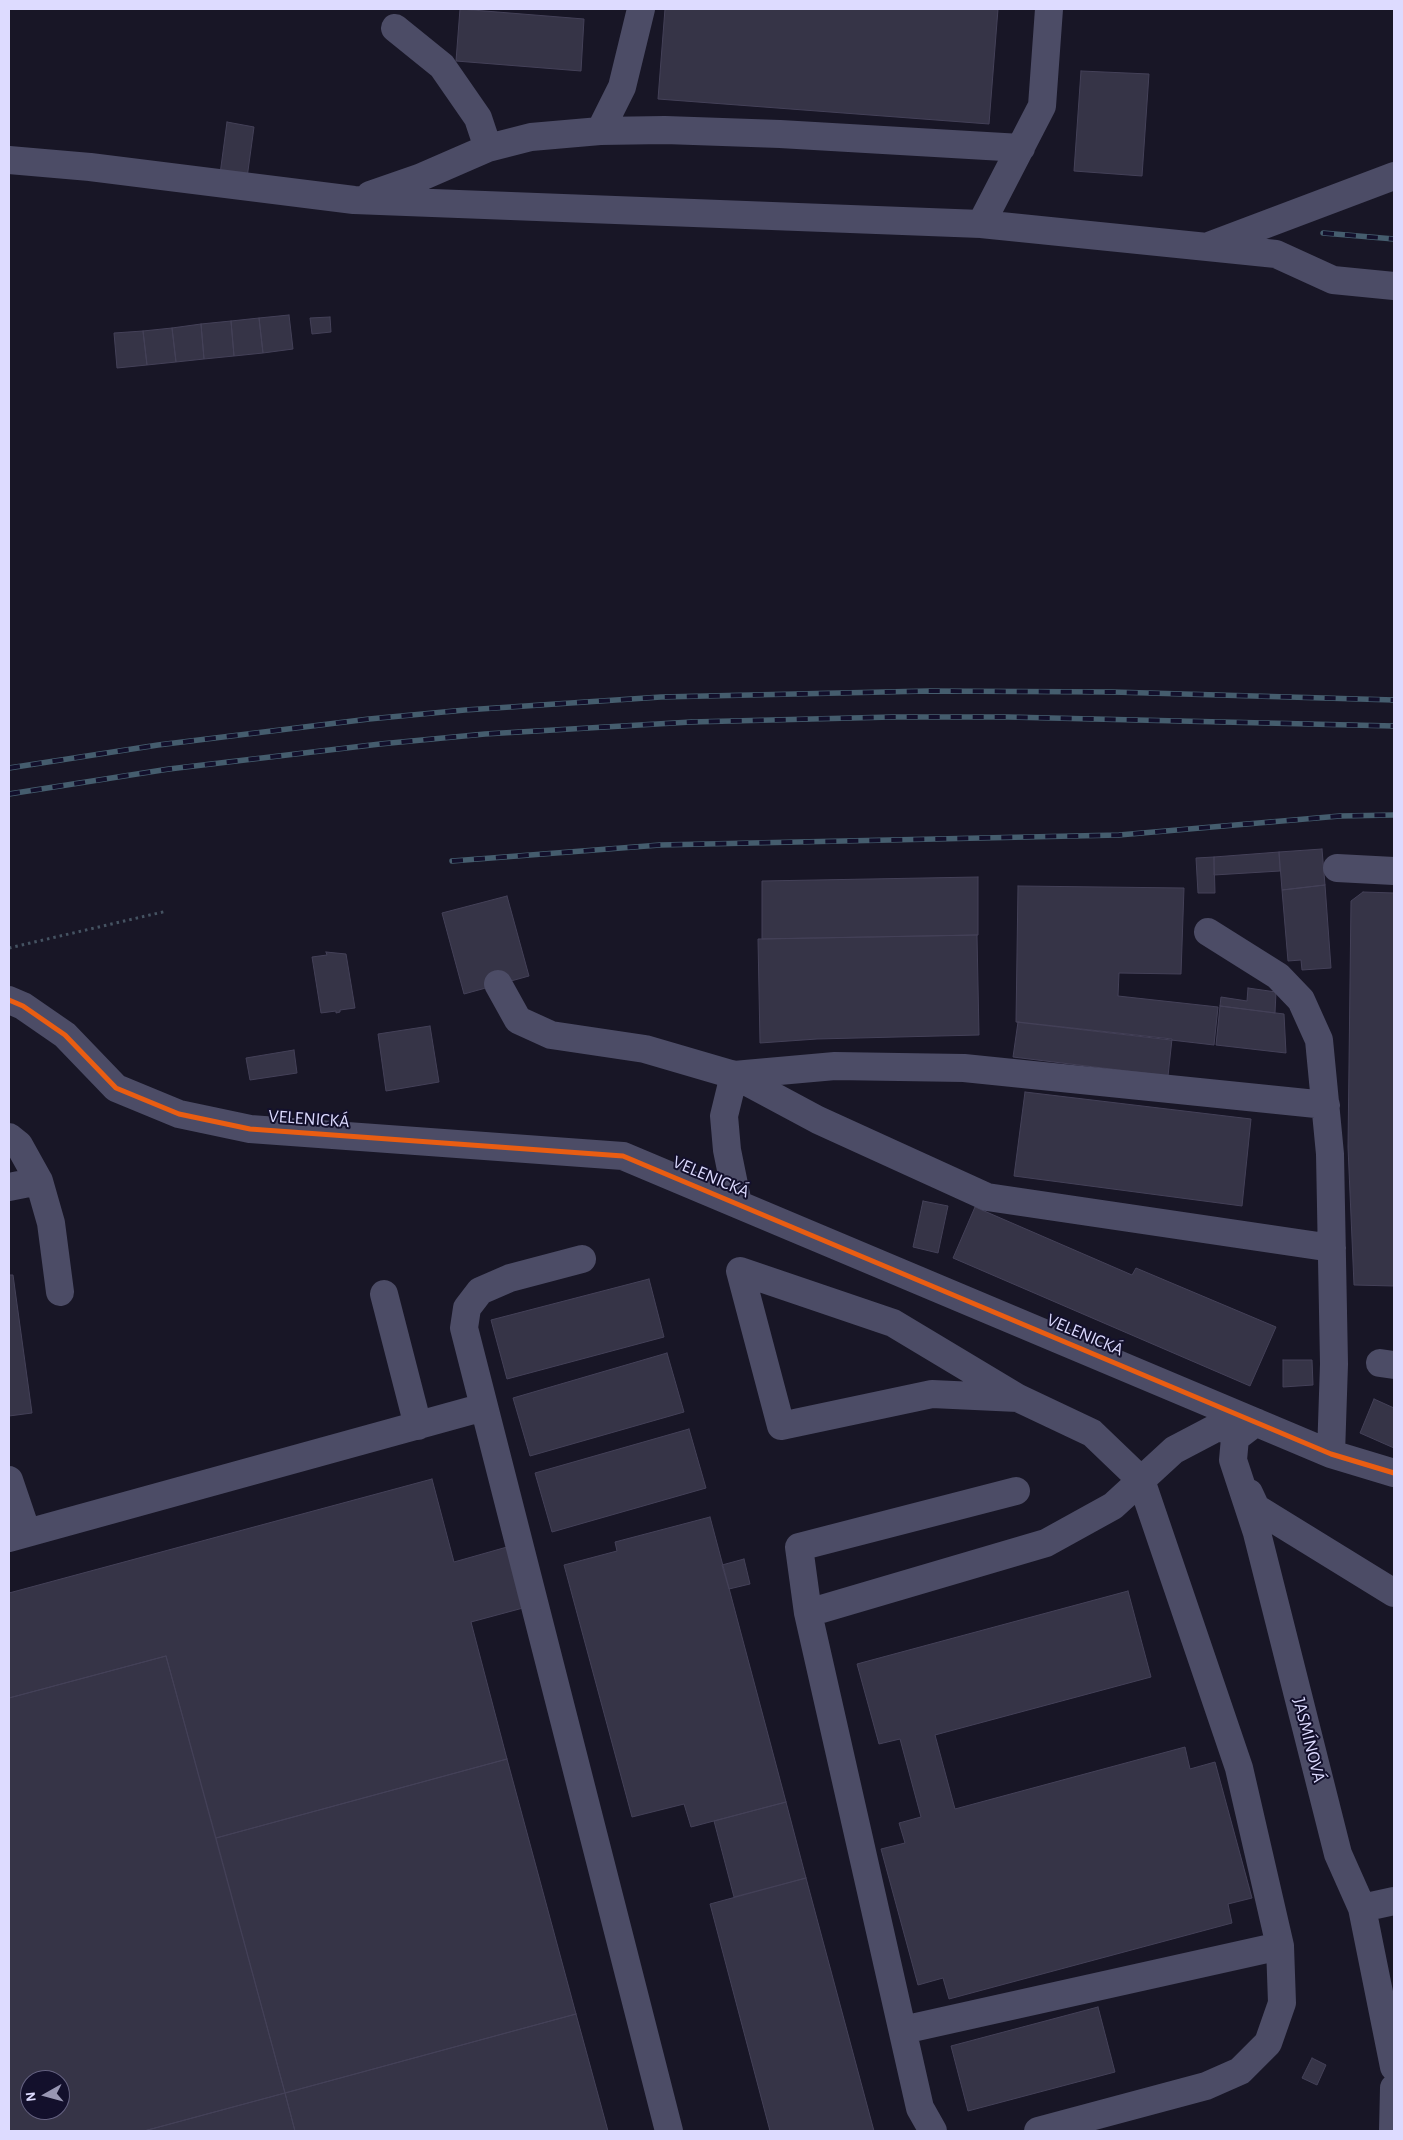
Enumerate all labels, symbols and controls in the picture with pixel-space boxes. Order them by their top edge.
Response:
street label: VELENICKÁ [268,1105,350,1133]
street label: VELENICKÁ [669,1151,753,1203]
street label: VELENICKÁ [1043,1309,1127,1361]
street label: JASMÍNOVÁ [1288,1695,1330,1785]
north arrow [20,2070,70,2120]
text: N [24,2091,39,2102]

